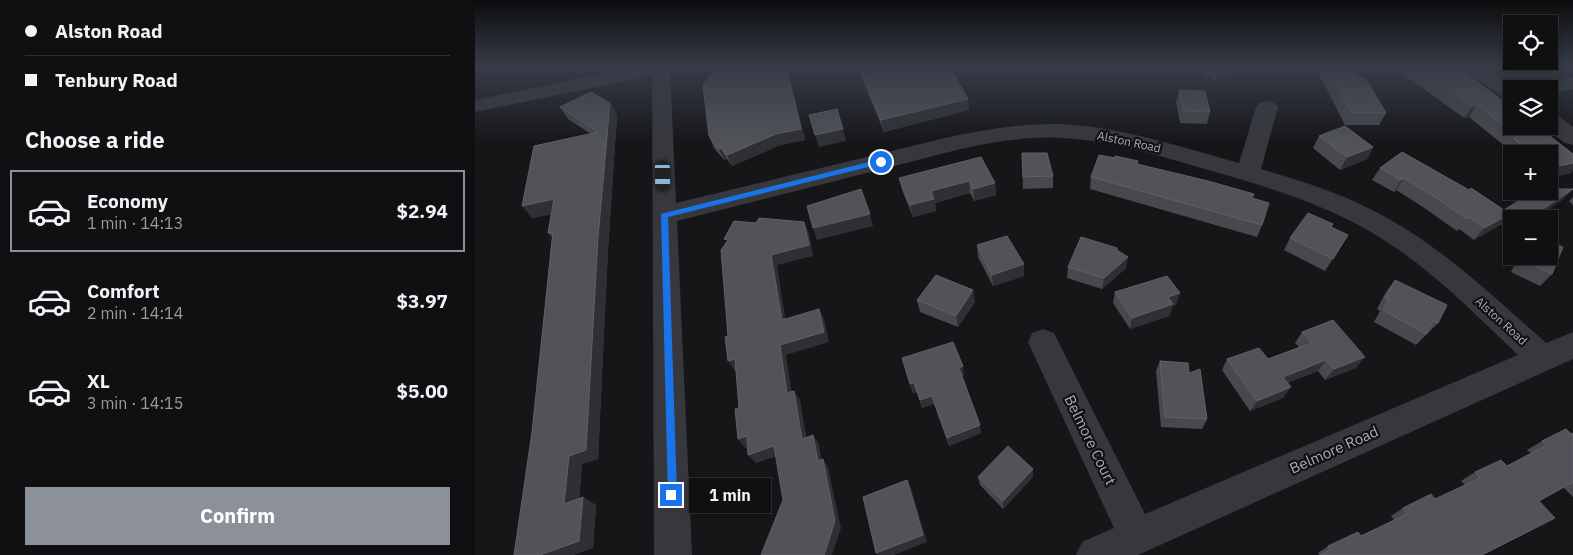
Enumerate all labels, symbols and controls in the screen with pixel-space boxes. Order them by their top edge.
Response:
map controls [1503,15,1558,265]
button: locate [1503,15,1558,70]
text: Alston Road [55,19,163,43]
text: Tenbury Road [55,68,178,92]
button: layers [1503,80,1558,135]
text: Choose a ride [25,125,165,154]
street label: Alston Road [1096,127,1162,156]
button: + [1503,145,1558,200]
route start [870,151,892,173]
car [655,161,670,191]
icon: car [27,189,72,234]
text: Economy [87,189,168,213]
text: $2.94 [396,199,448,223]
button: − [1503,210,1558,265]
text: 1 min · 14:13 [87,213,183,233]
icon: car [27,279,72,324]
text: Comfort [87,279,160,303]
text: $3.97 [396,289,448,313]
street label: Alston Road [1472,293,1530,348]
text: 2 min · 14:14 [87,303,183,323]
icon: car [27,369,72,414]
text: XL [87,369,110,393]
text: $5.00 [396,379,448,403]
street label: Belmore Court [1060,392,1120,488]
text: 3 min · 14:15 [87,393,183,413]
street label: Belmore Road [1286,421,1381,478]
callout: 1 min [689,478,771,512]
route end [660,484,682,506]
text: 1 min [709,485,751,505]
button: Confirm [25,487,450,545]

